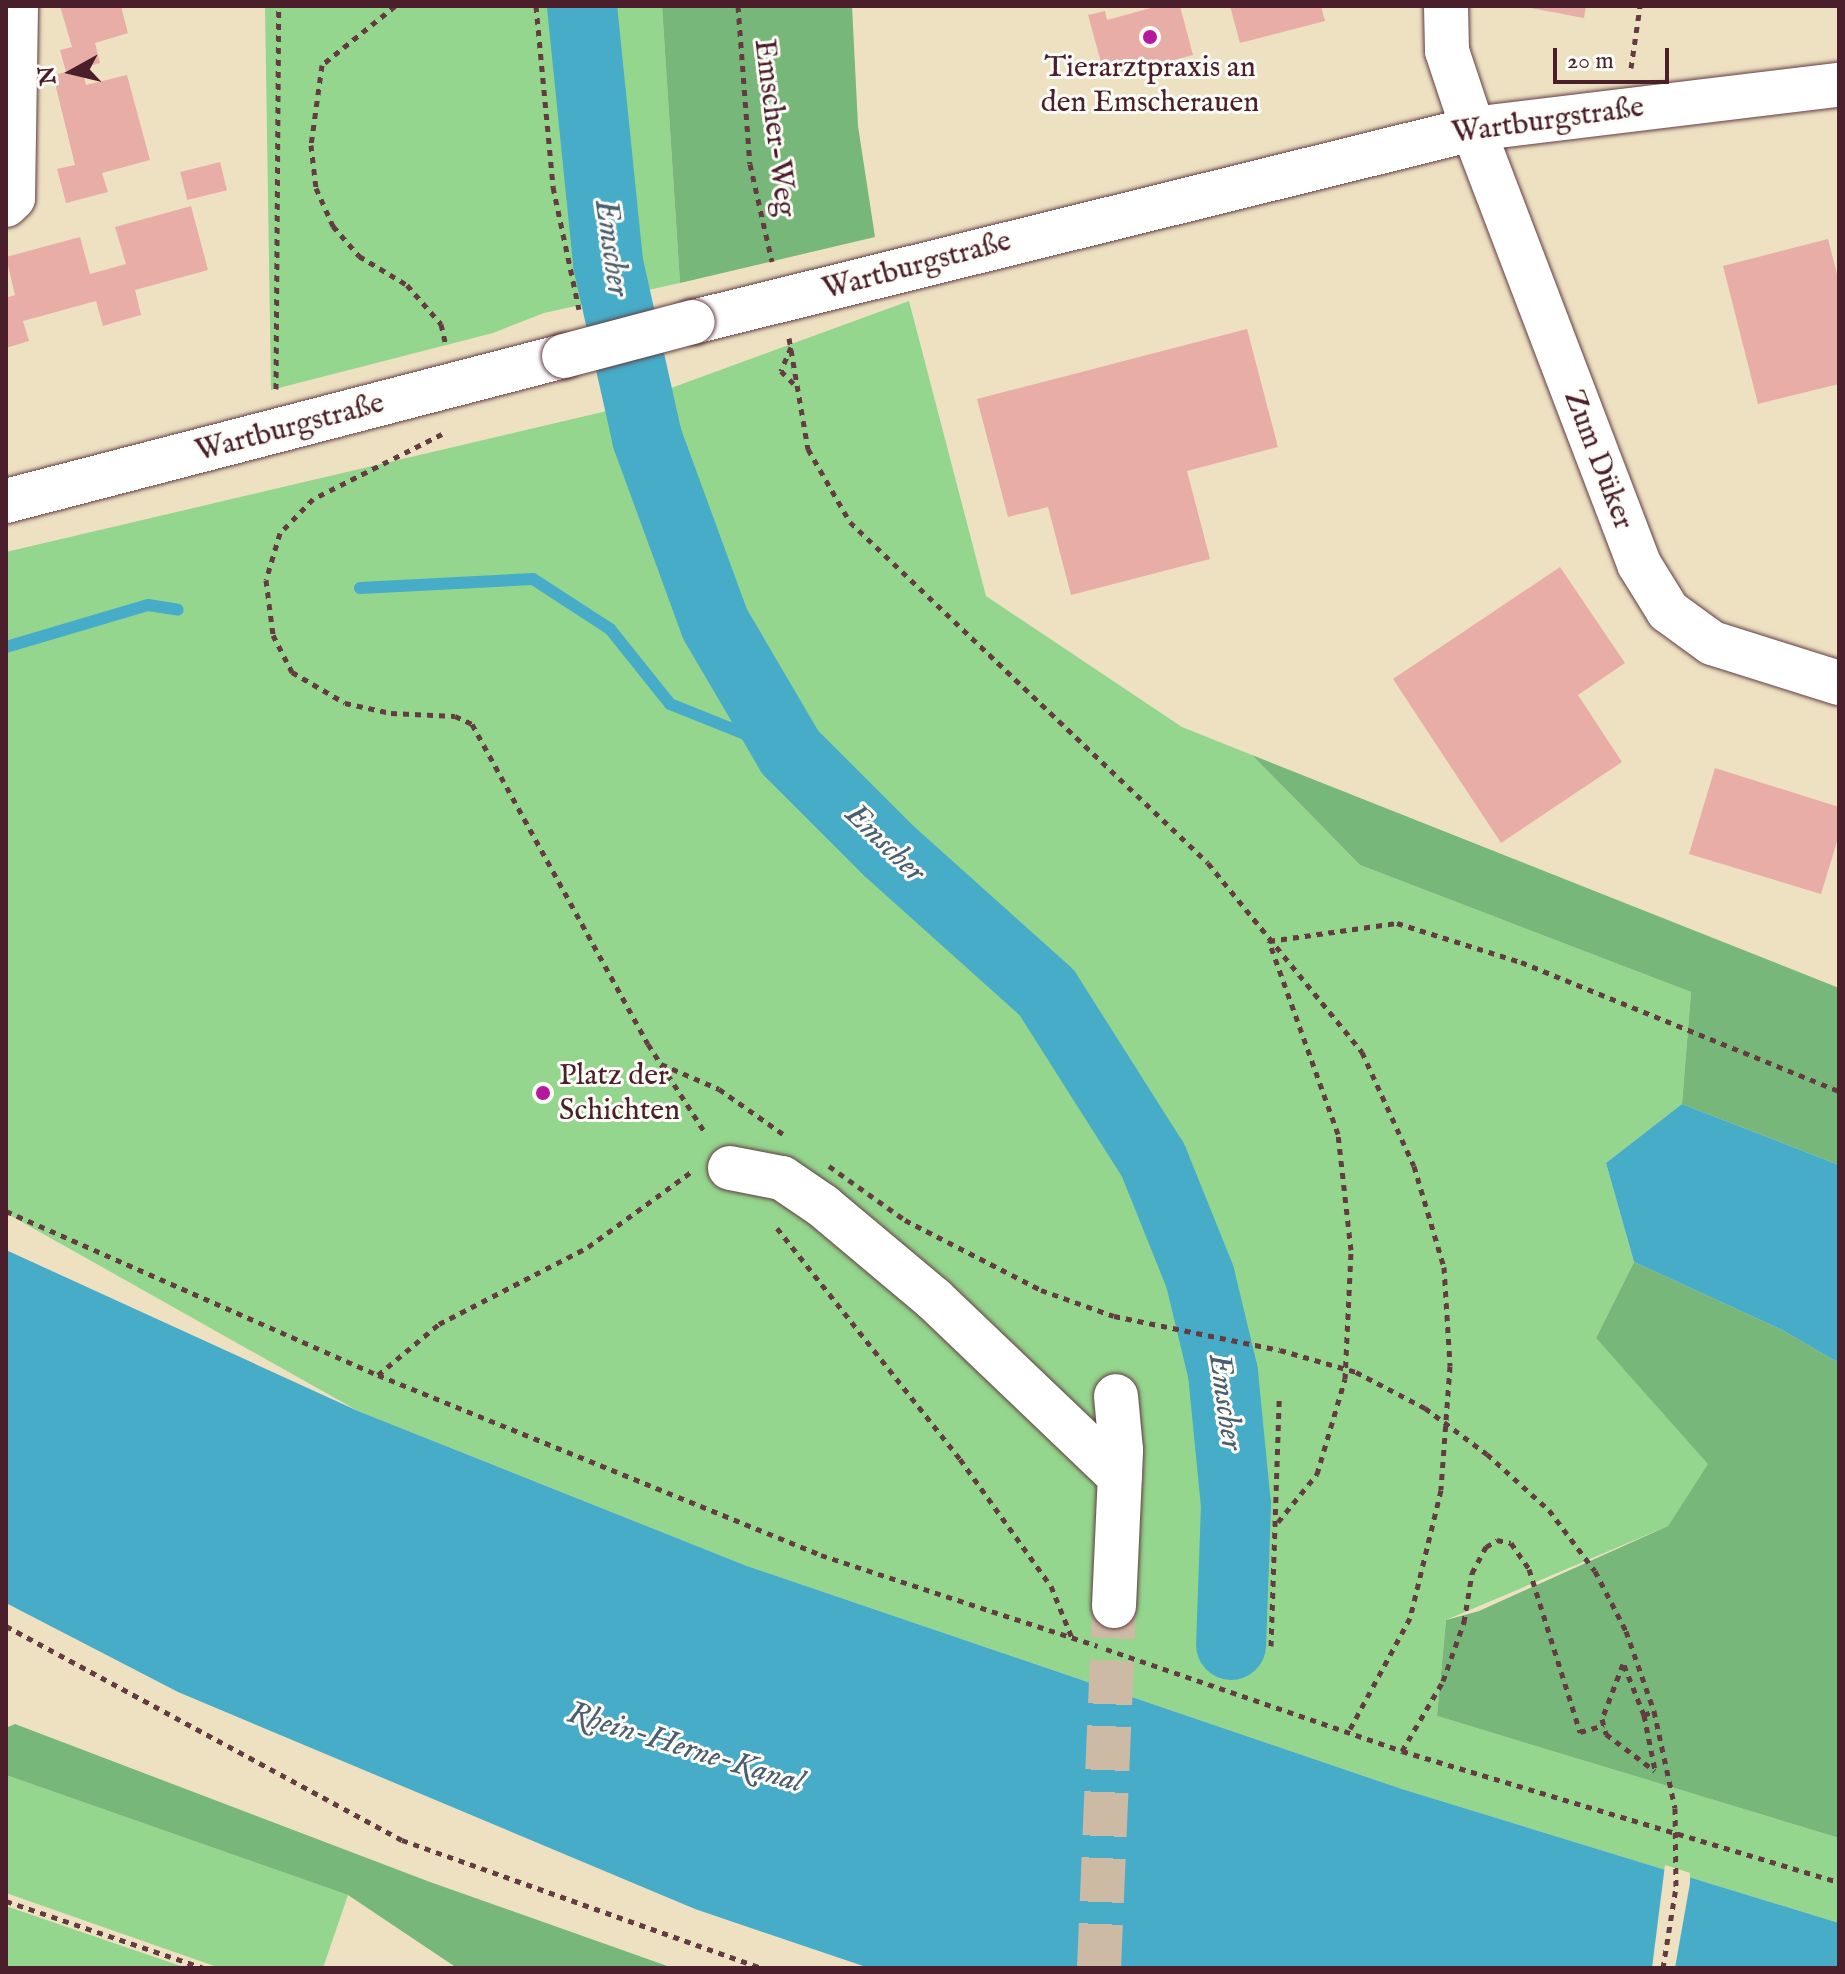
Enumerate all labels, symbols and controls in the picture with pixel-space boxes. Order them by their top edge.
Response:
marker: Tierarztpraxis an den Emscherauen [1141,28,1159,46]
north arrow [32,32,112,112]
scale bar [1557,32,1673,82]
street label: Emscher-Weg [745,37,803,219]
text: 20 m [1567,46,1614,77]
place label: Tierarztpraxis an den Emscherauen [1041,50,1259,120]
text: N [33,64,63,87]
street label: Wartburgstraße [1450,90,1646,152]
water label: Emscher [584,197,636,299]
street label: Wartburgstraße [819,224,1015,308]
street label: Zum Düker [1555,385,1641,535]
street label: Wartburgstraße [192,386,388,470]
water label: Emscher [836,796,932,892]
place label: Platz der Schichten [559,1058,680,1128]
marker: Platz der Schichten [534,1084,552,1102]
water label: Emscher [1198,1351,1250,1453]
water label: Rhein-Herne-Kanal [563,1695,807,1803]

